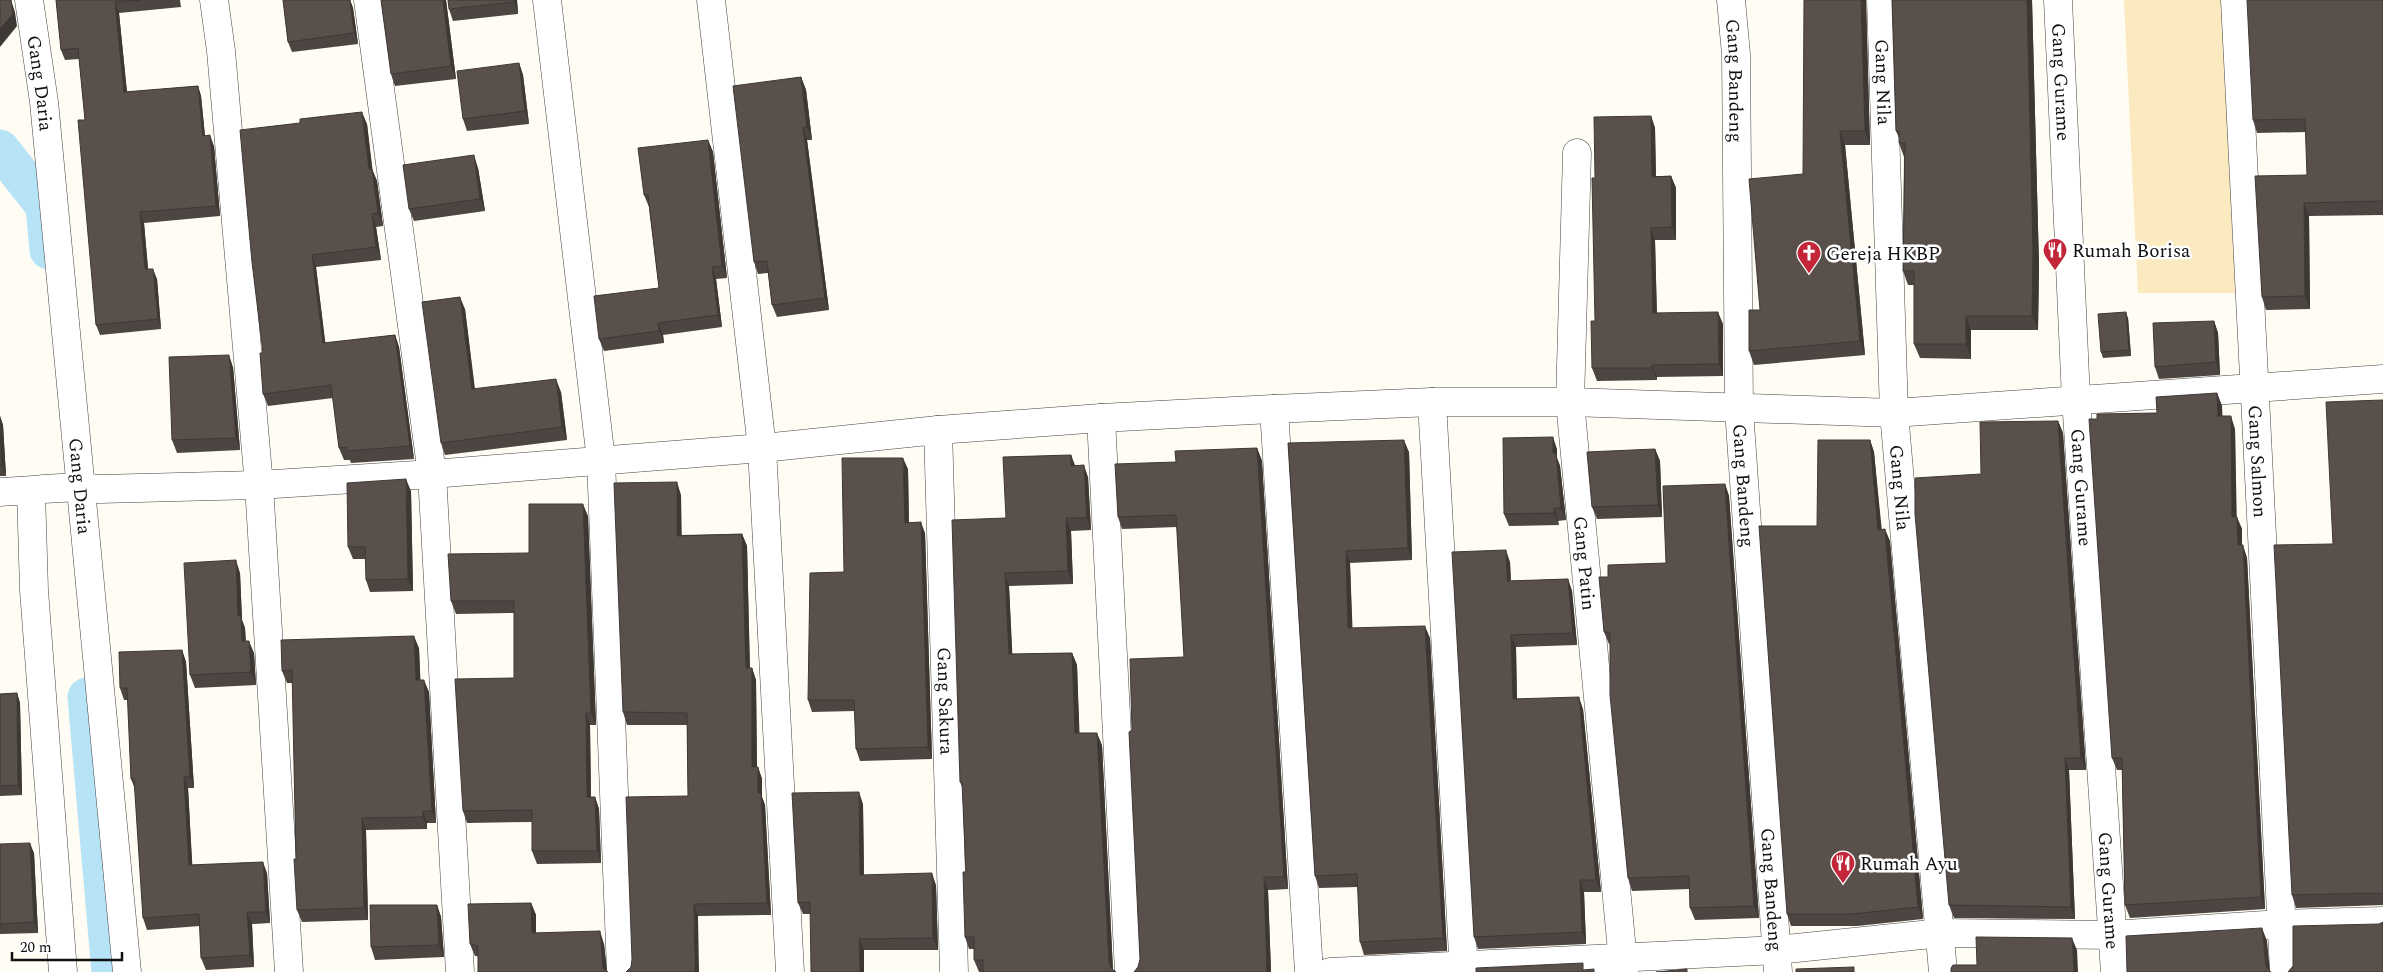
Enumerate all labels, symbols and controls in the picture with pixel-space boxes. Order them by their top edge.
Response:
street label: Gang Bandeng [1717,18,1750,143]
street label: Gang Gurame [2043,22,2077,141]
street label: Gang Daria [18,33,60,133]
street label: Gang Nila [1866,39,1898,126]
restaurant icon: Rumah Borisa [2042,237,2068,271]
place label: Rumah Borisa [2072,237,2191,266]
church icon: Gereja HKBP [1796,240,1822,274]
place label: Gereja HKBP [1826,240,1940,269]
street label: Gang Salmon [2239,404,2274,519]
street label: Gang Bandeng [1724,423,1762,549]
street label: Gang Gurame [2062,428,2099,547]
street label: Gang Daria [60,437,98,537]
street label: Gang Nila [1881,444,1917,532]
street label: Gang Patin [1565,515,1603,612]
street label: Gang Sakura [928,647,961,756]
street label: Gang Bandeng [1752,827,1790,953]
street label: Gang Gurame [2089,831,2126,950]
restaurant icon: Rumah Ayu [1830,850,1856,884]
place label: Rumah Ayu [1860,850,1958,879]
scale bar [12,930,122,962]
text: 20 m [20,936,52,959]

